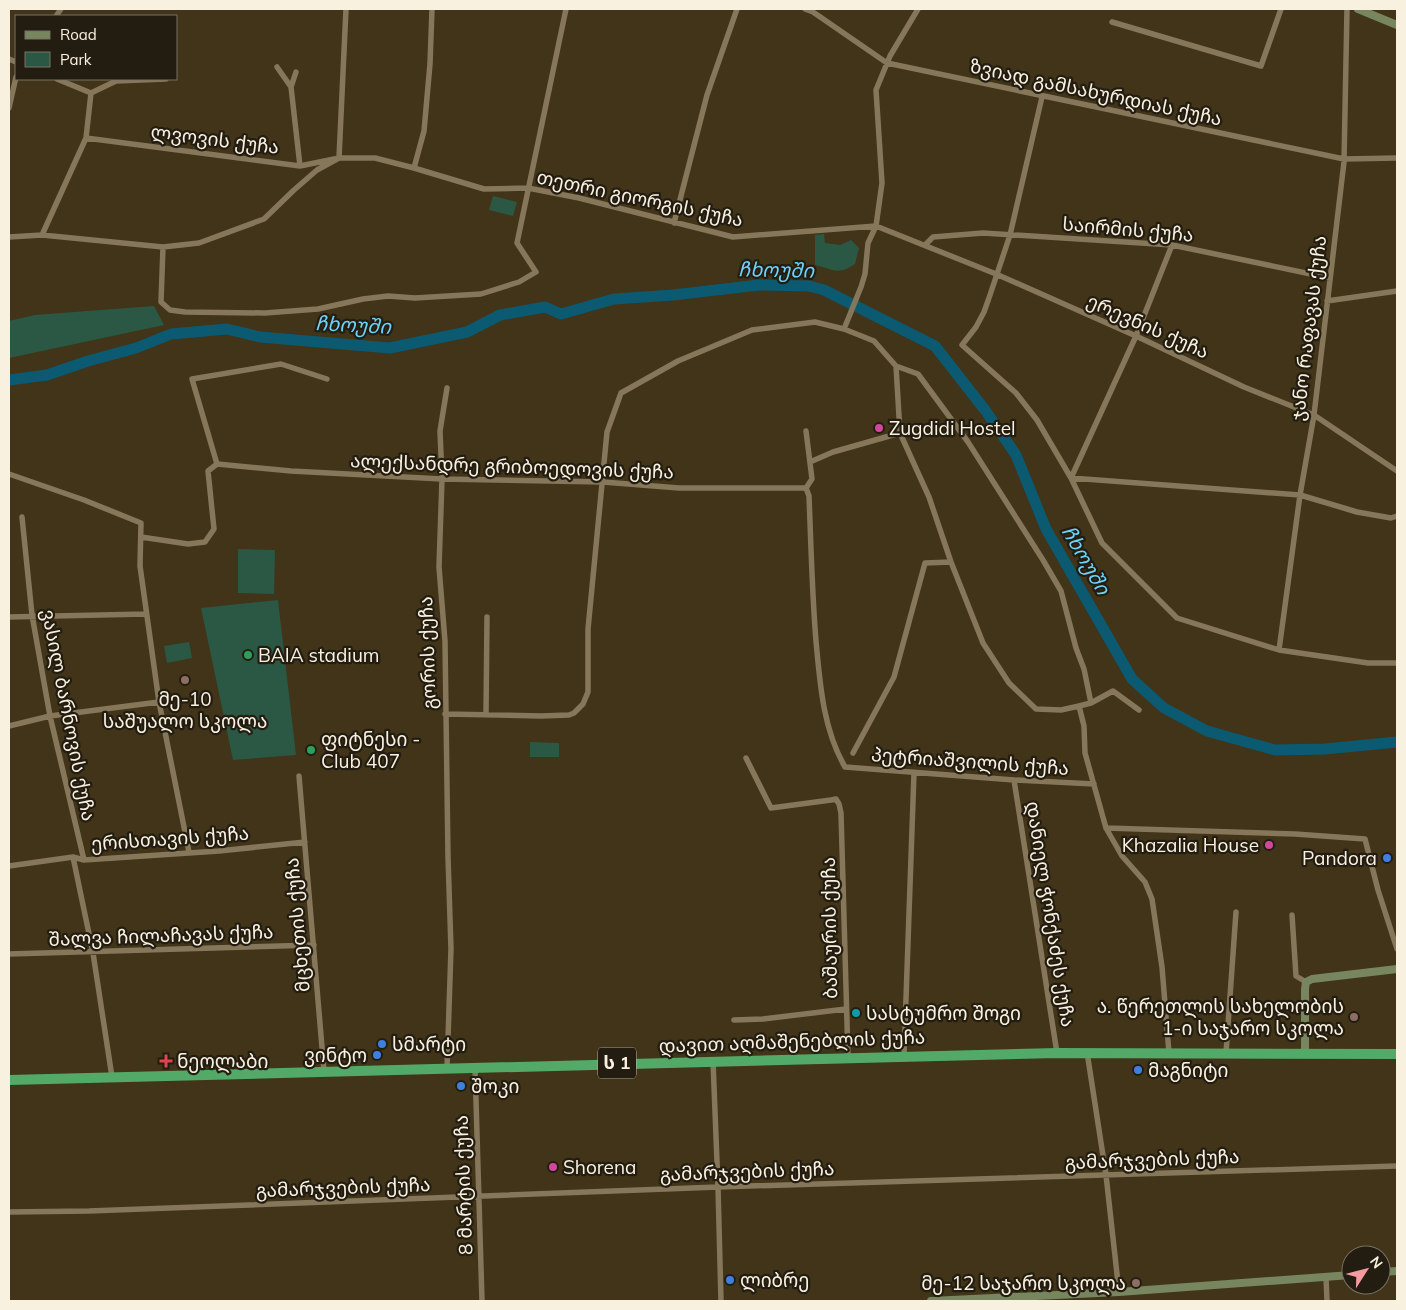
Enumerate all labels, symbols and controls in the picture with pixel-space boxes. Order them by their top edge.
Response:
legend [15,15,178,80]
text: Road [60,25,97,44]
text: Park [60,50,92,69]
street label: ზვიად გამსახურდიას ქუჩა [968,54,1224,131]
street label: ლვოვის ქუჩა [149,119,280,160]
street label: თეთრი გიორგის ქუჩა [535,164,745,232]
street label: საირმის ქუჩა [1062,211,1194,247]
street label: ჯანო რაფავას ქუჩა [1285,234,1331,422]
water label: ჩხოუში [738,256,816,283]
street label: ერევნის ქუჩა [1083,288,1213,364]
water label: ჩხოუში [315,310,393,339]
place label: Zugdidi Hostel [889,416,1016,440]
marker: Zugdidi Hostel [873,422,885,434]
street label: ალექსანდრე გრიბოედოვის ქუჩა [350,448,674,485]
water label: ჩხოუში [1057,521,1117,600]
street label: გორის ქუჩა [413,596,441,710]
street label: ვასილ ბარნოვის ქუჩა [36,607,101,823]
place label: BAIA stadium [258,643,380,667]
marker: BAIA stadium [242,649,254,661]
marker: მე-10 საშუალო სკოლა [179,674,191,686]
place label: მე-10 საშუალო სკოლა [103,687,267,734]
place label: ფიტნესი - Club 407 [321,727,420,773]
street label: პეტრიაშვილის ქუჩა [870,742,1070,781]
marker: ფიტნესი - Club 407 [305,744,317,756]
street label: დანიელ ჭონქაძეს ქუჩა [1020,799,1081,1029]
street label: ერისთავის ქუჩა [90,821,250,855]
place label: Khazalia House [1122,833,1259,857]
marker: Khazalia House [1263,839,1275,851]
place label: Pandora [1302,846,1377,870]
marker: Pandora [1381,852,1393,864]
street label: მცხეთის ქუჩა [279,857,315,993]
street label: ბაშაურის ქუჩა [816,857,842,999]
street label: შალვა ჩილაჩავას ქუჩა [48,919,274,952]
place label: ა. წერეთლის სახელობის 1-ი საჯარო სკოლა [1097,994,1344,1041]
place label: სასტუმრო შოგი [866,1001,1021,1025]
marker: სასტუმრო შოგი [850,1007,862,1019]
marker: ა. წერეთლის სახელობის 1-ი საჯარო სკოლა [1348,1011,1360,1023]
street label: დავით აღმაშენებლის ქუჩა [658,1024,926,1059]
place label: სმარტი [392,1032,466,1056]
marker: სმარტი [376,1038,388,1050]
place label: ვინტო [304,1043,367,1067]
road number: ს 1 [598,1048,636,1078]
place label: ნეოლაბი [177,1049,268,1074]
marker: ვინტო [371,1049,383,1061]
marker: ნეოლაბი [159,1054,173,1068]
place label: მაგნიტი [1148,1058,1228,1082]
marker: მაგნიტი [1132,1064,1144,1076]
place label: შოკი [471,1074,519,1098]
marker: შოკი [455,1080,467,1092]
street label: 8 მარტის ქუჩა [449,1115,477,1255]
street label: გამარჯვების ქუჩა [1064,1144,1240,1174]
place label: Shorena [563,1155,636,1179]
street label: გამარჯვების ქუჩა [659,1156,835,1186]
marker: Shorena [547,1161,559,1173]
street label: გამარჯვების ქუჩა [255,1172,431,1202]
north arrow [1341,1245,1391,1295]
text: N [1366,1253,1387,1272]
place label: ლიბრე [740,1268,809,1293]
place label: მე-12 საჯარო სკოლა [921,1271,1126,1296]
marker: ლიბრე [724,1274,736,1286]
marker: მე-12 საჯარო სკოლა [1130,1277,1142,1289]

